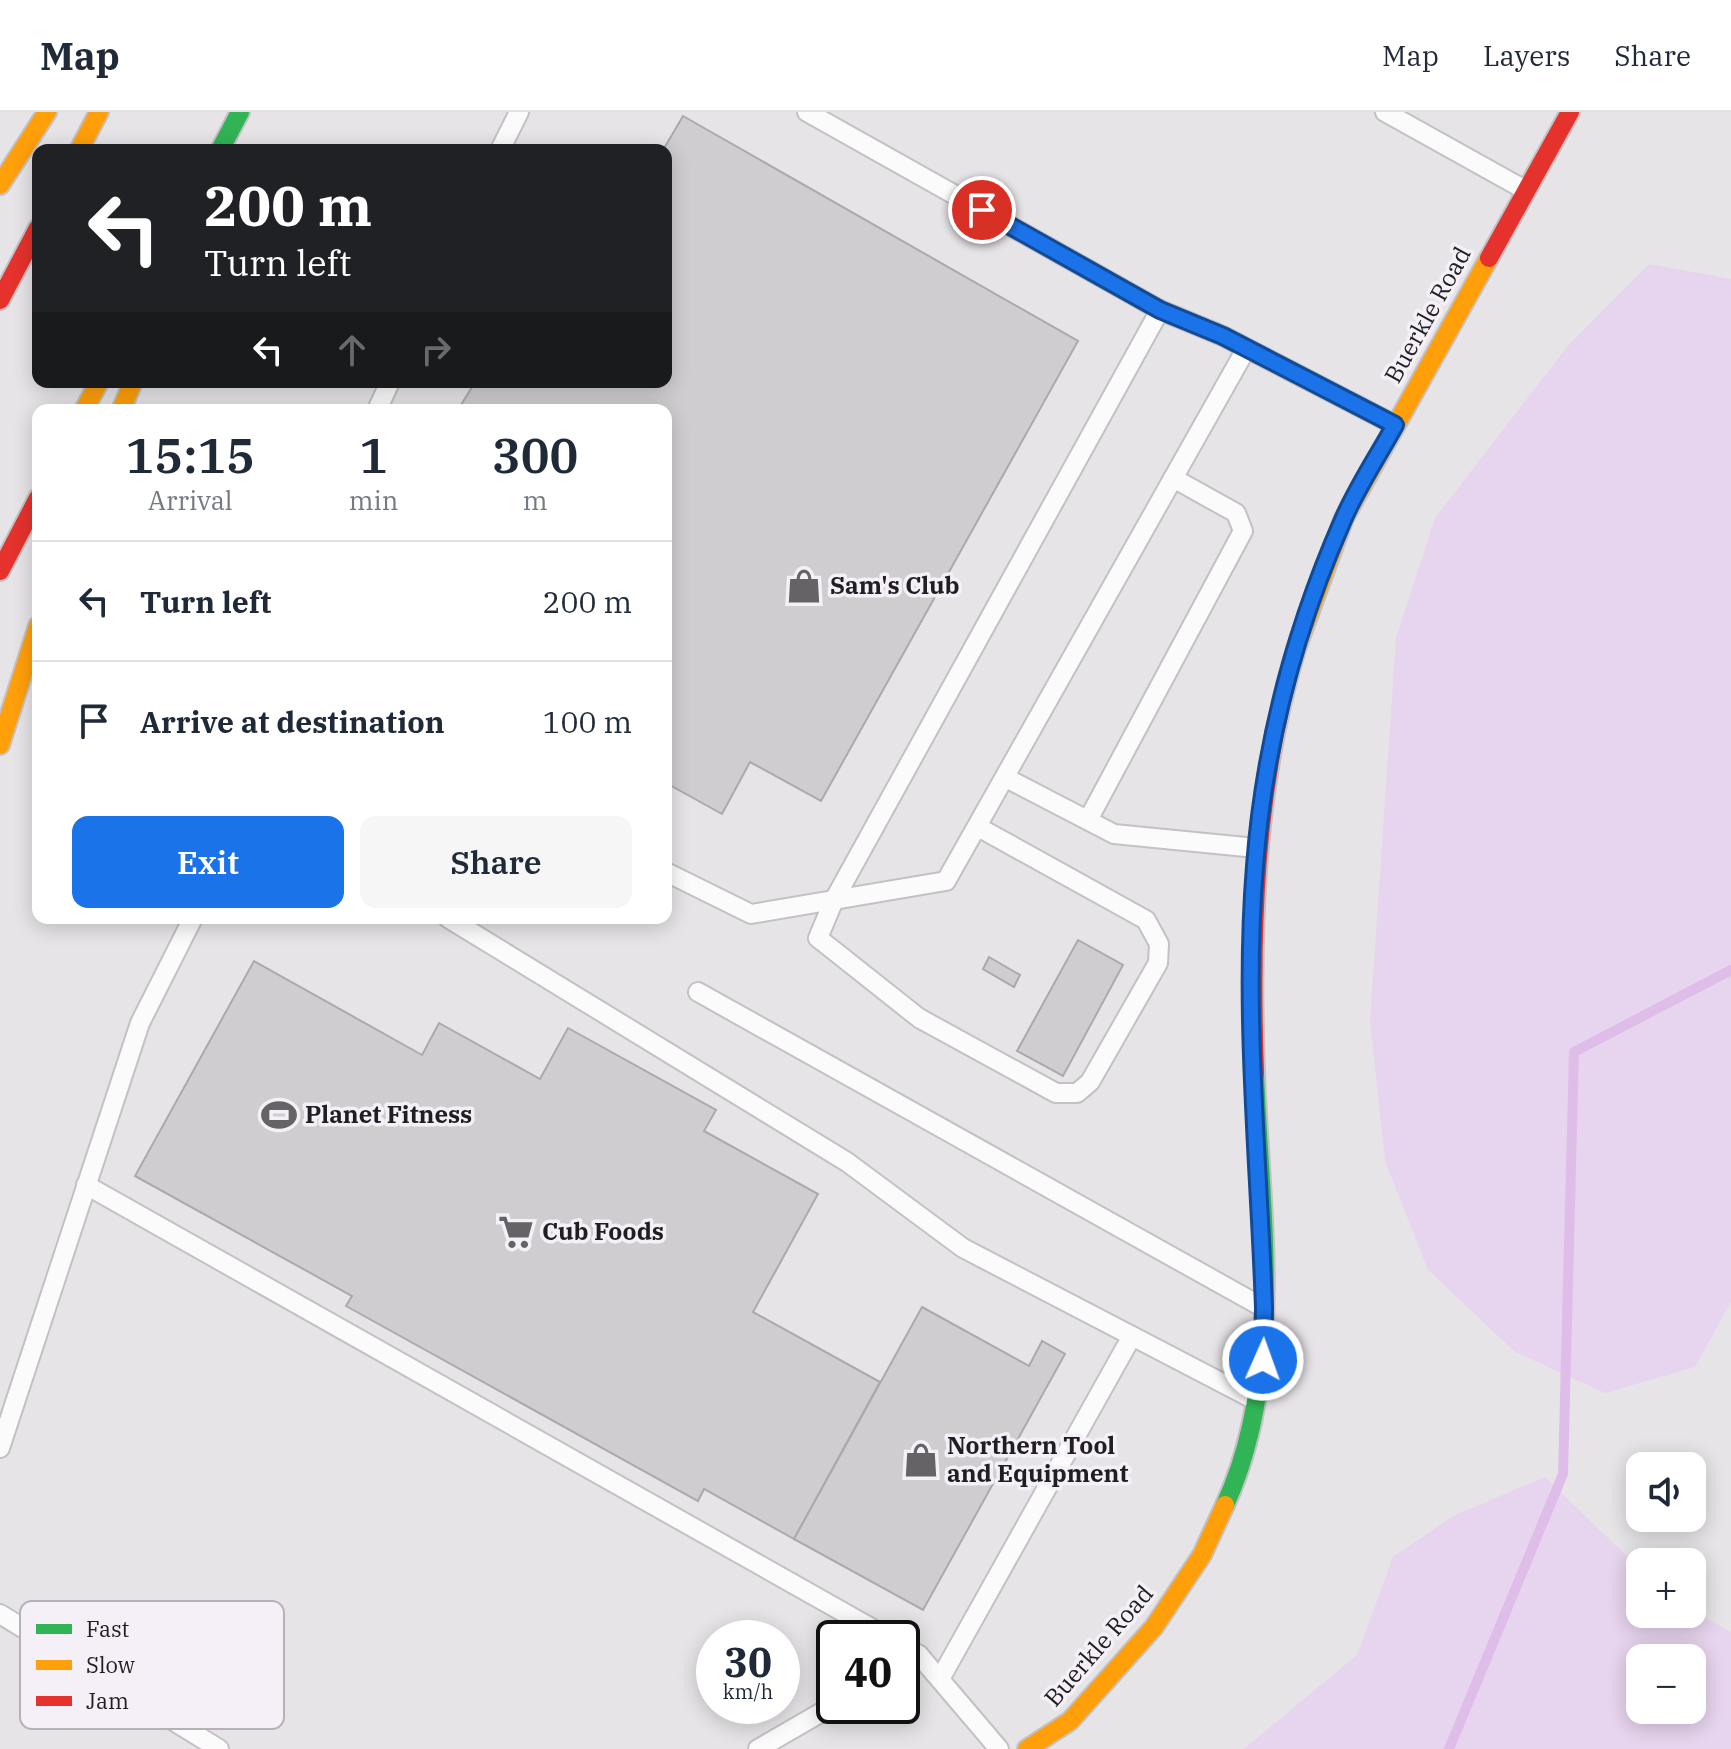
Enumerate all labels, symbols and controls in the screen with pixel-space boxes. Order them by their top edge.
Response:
text: Map [40,31,120,80]
text: Map [1382,37,1439,74]
text: Layers [1483,37,1570,74]
text: Share [1614,37,1691,74]
text: 200 m [204,169,372,241]
icon: left [72,176,176,280]
pin [948,176,1016,244]
icon: arrive [960,188,1004,232]
text: Turn left [204,239,351,286]
street label: Buerkle Road [1377,241,1478,388]
icon: left [246,328,290,372]
icon: ahead [330,328,374,372]
icon: right [414,328,458,372]
text: 15:15 [126,424,255,486]
text: 1 [359,424,388,486]
text: 300 [492,424,578,486]
text: Arrival [148,483,233,517]
text: min [349,483,398,517]
text: m [523,483,548,517]
shop icon: Sam's Club [785,567,823,605]
place label: Sam's Club [830,569,960,601]
icon: left [72,579,116,623]
text: Turn left [140,582,272,621]
text: 200 m [542,582,632,621]
icon: arrive [72,699,116,743]
text: Arrive at destination [140,702,445,741]
text: 100 m [542,702,632,741]
button: Exit [72,816,344,908]
button: Share [360,816,632,908]
sports icon: Planet Fitness [260,1096,298,1134]
place label: Planet Fitness [305,1098,472,1130]
supermarket icon: Cub Foods [497,1213,535,1251]
place label: Cub Foods [542,1215,664,1247]
position arrow [1221,1318,1305,1402]
place label: Northern Tool and Equipment [947,1429,1128,1489]
shop icon: Northern Tool and Equipment [902,1441,940,1479]
map controls [1626,1452,1706,1724]
button: sound [1626,1452,1706,1532]
button: + [1626,1548,1706,1628]
street label: Buerkle Road [1037,1578,1160,1713]
legend [20,1601,284,1729]
text: Fast [86,1614,129,1643]
speed limit sign: 40 [816,1620,920,1724]
text: 30 [724,1636,772,1688]
button: − [1626,1644,1706,1724]
text: Slow [86,1650,135,1679]
text: km/h [723,1678,773,1705]
text: Jam [86,1686,129,1715]

